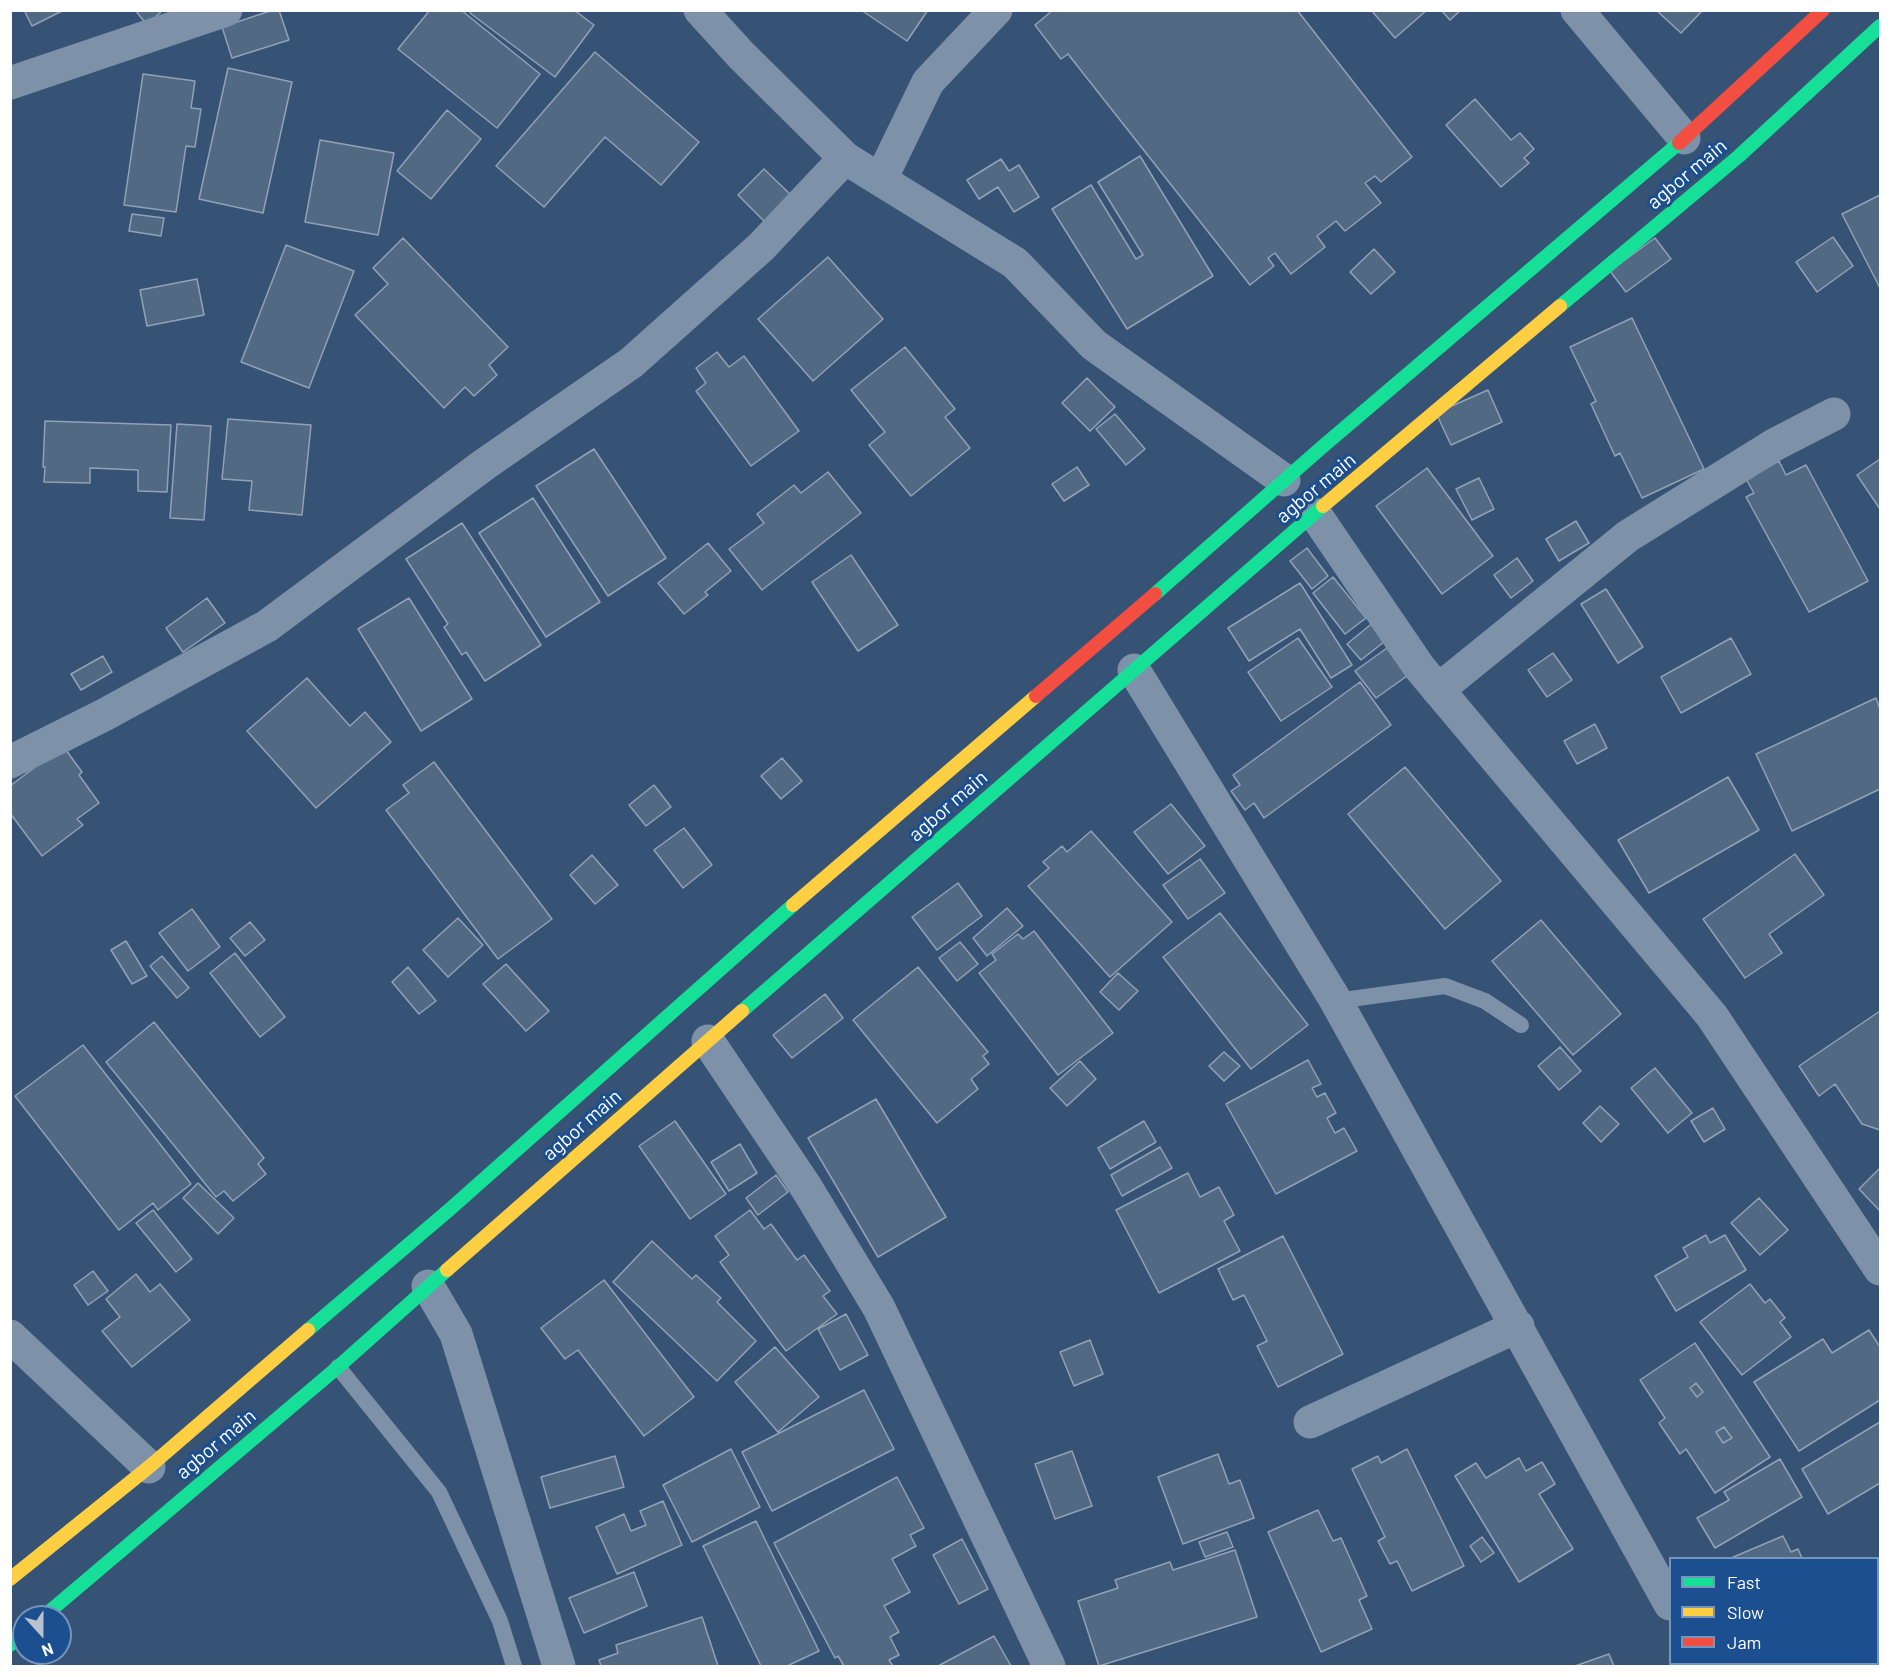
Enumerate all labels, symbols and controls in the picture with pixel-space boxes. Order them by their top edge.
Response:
street label: agbor main [1642,134,1732,214]
street label: agbor main [1271,448,1361,528]
street label: agbor main [904,765,992,847]
street label: agbor main [538,1084,626,1166]
street label: agbor main [171,1404,261,1484]
legend [1669,1557,1879,1665]
text: Fast [1727,1571,1761,1593]
text: Slow [1727,1601,1764,1623]
north arrow [12,1605,72,1665]
text: Jam [1727,1631,1761,1653]
text: N [40,1640,56,1661]

